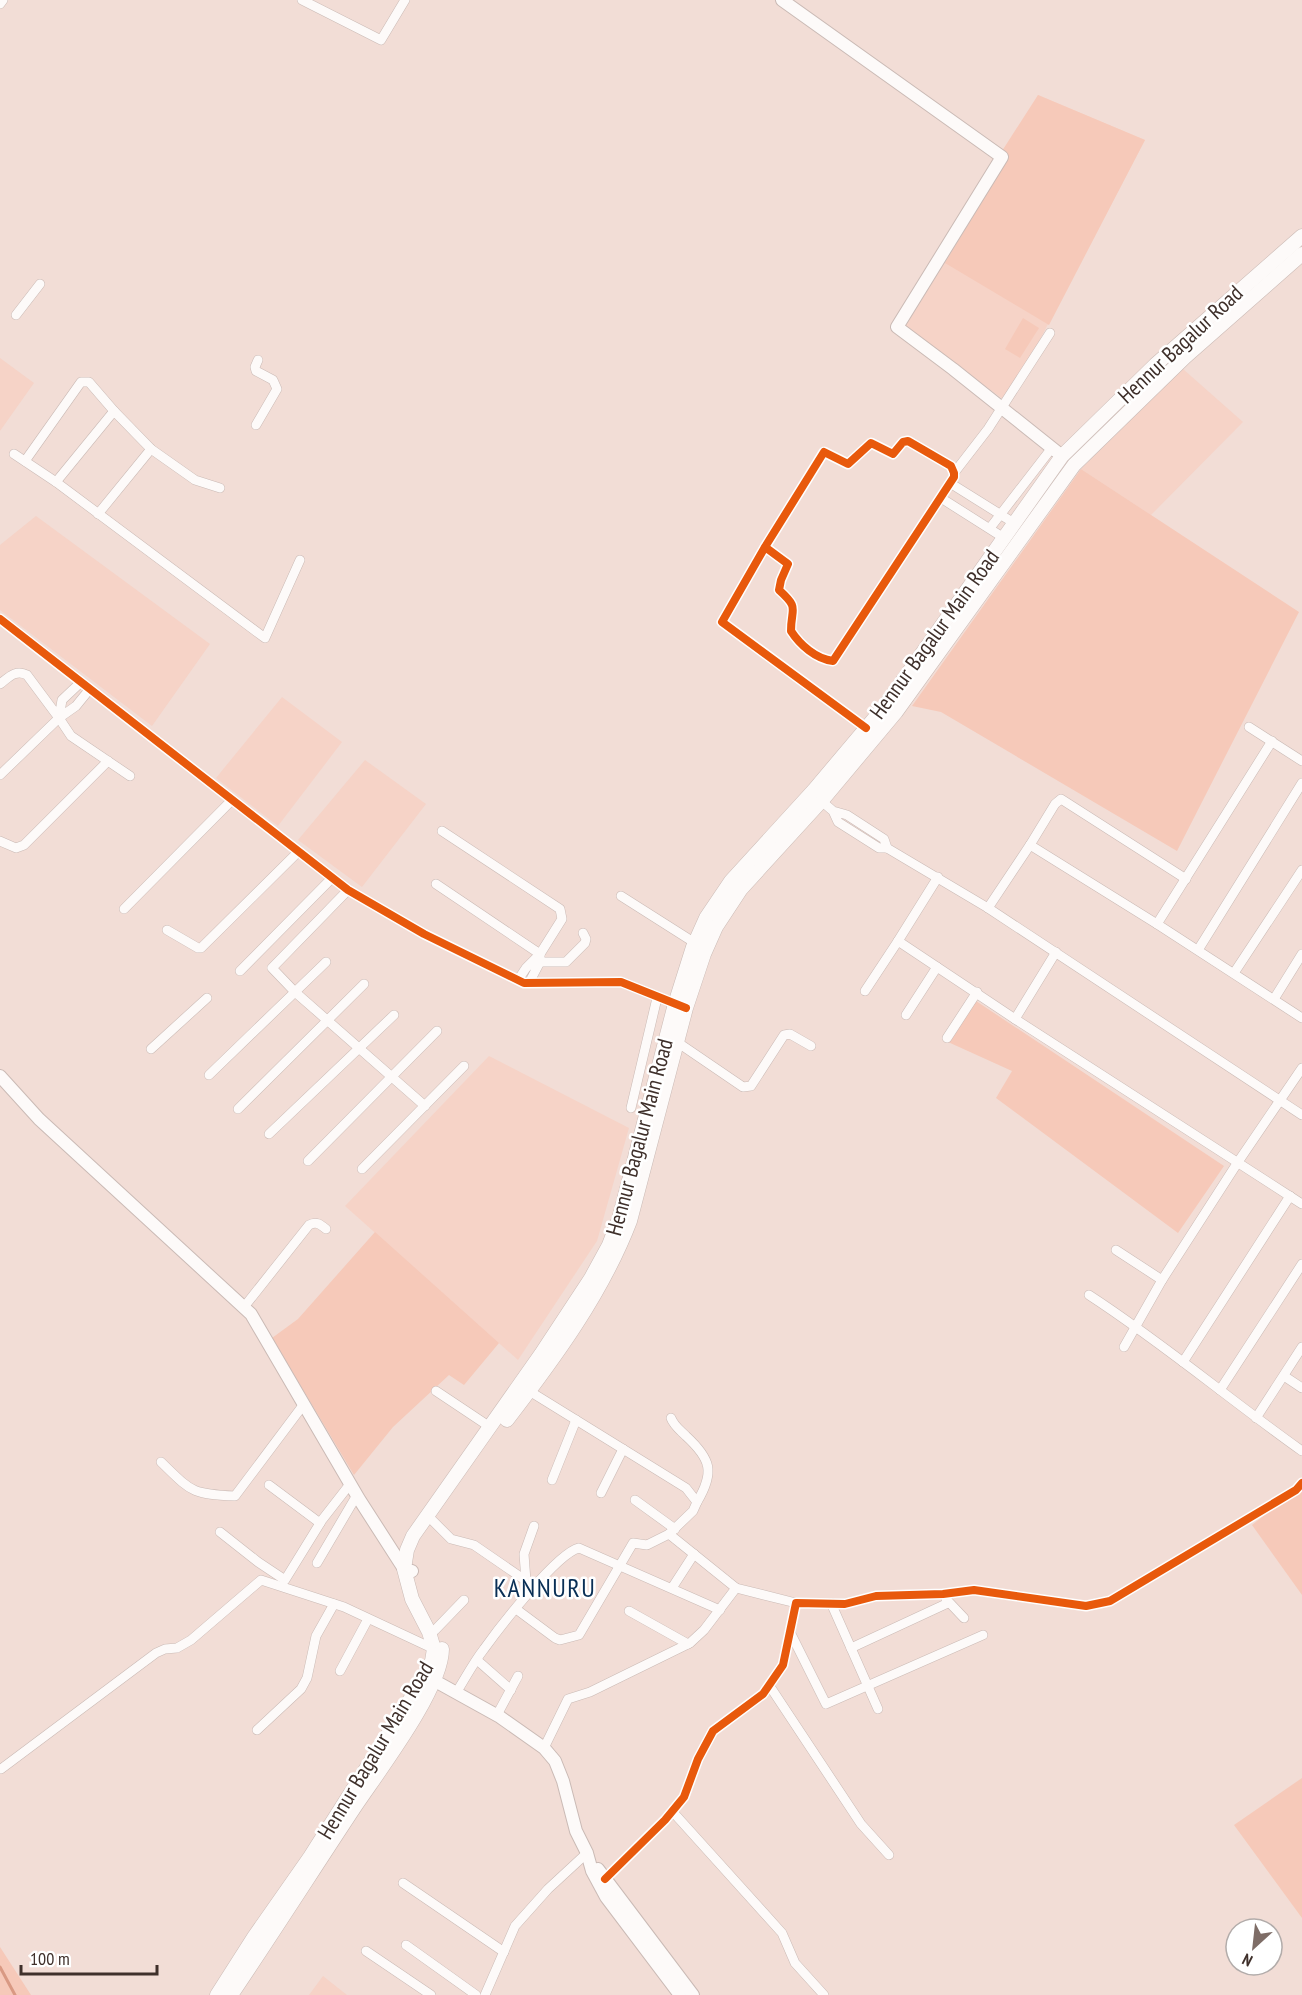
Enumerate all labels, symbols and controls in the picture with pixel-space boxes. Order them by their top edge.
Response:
street label: Hennur Bagalur Road [1112,279,1248,409]
street label: Hennur Bagalur Main Road [863,544,1005,724]
street label: Hennur Bagalur Main Road [599,1035,679,1239]
district label: KANNURU [494,1571,596,1604]
street label: Hennur Bagalur Main Road [311,1656,439,1844]
north arrow [1224,1917,1284,1977]
scale bar [21,1938,158,1976]
text: 100 m [30,1947,70,1970]
text: N [1239,1949,1256,1971]

